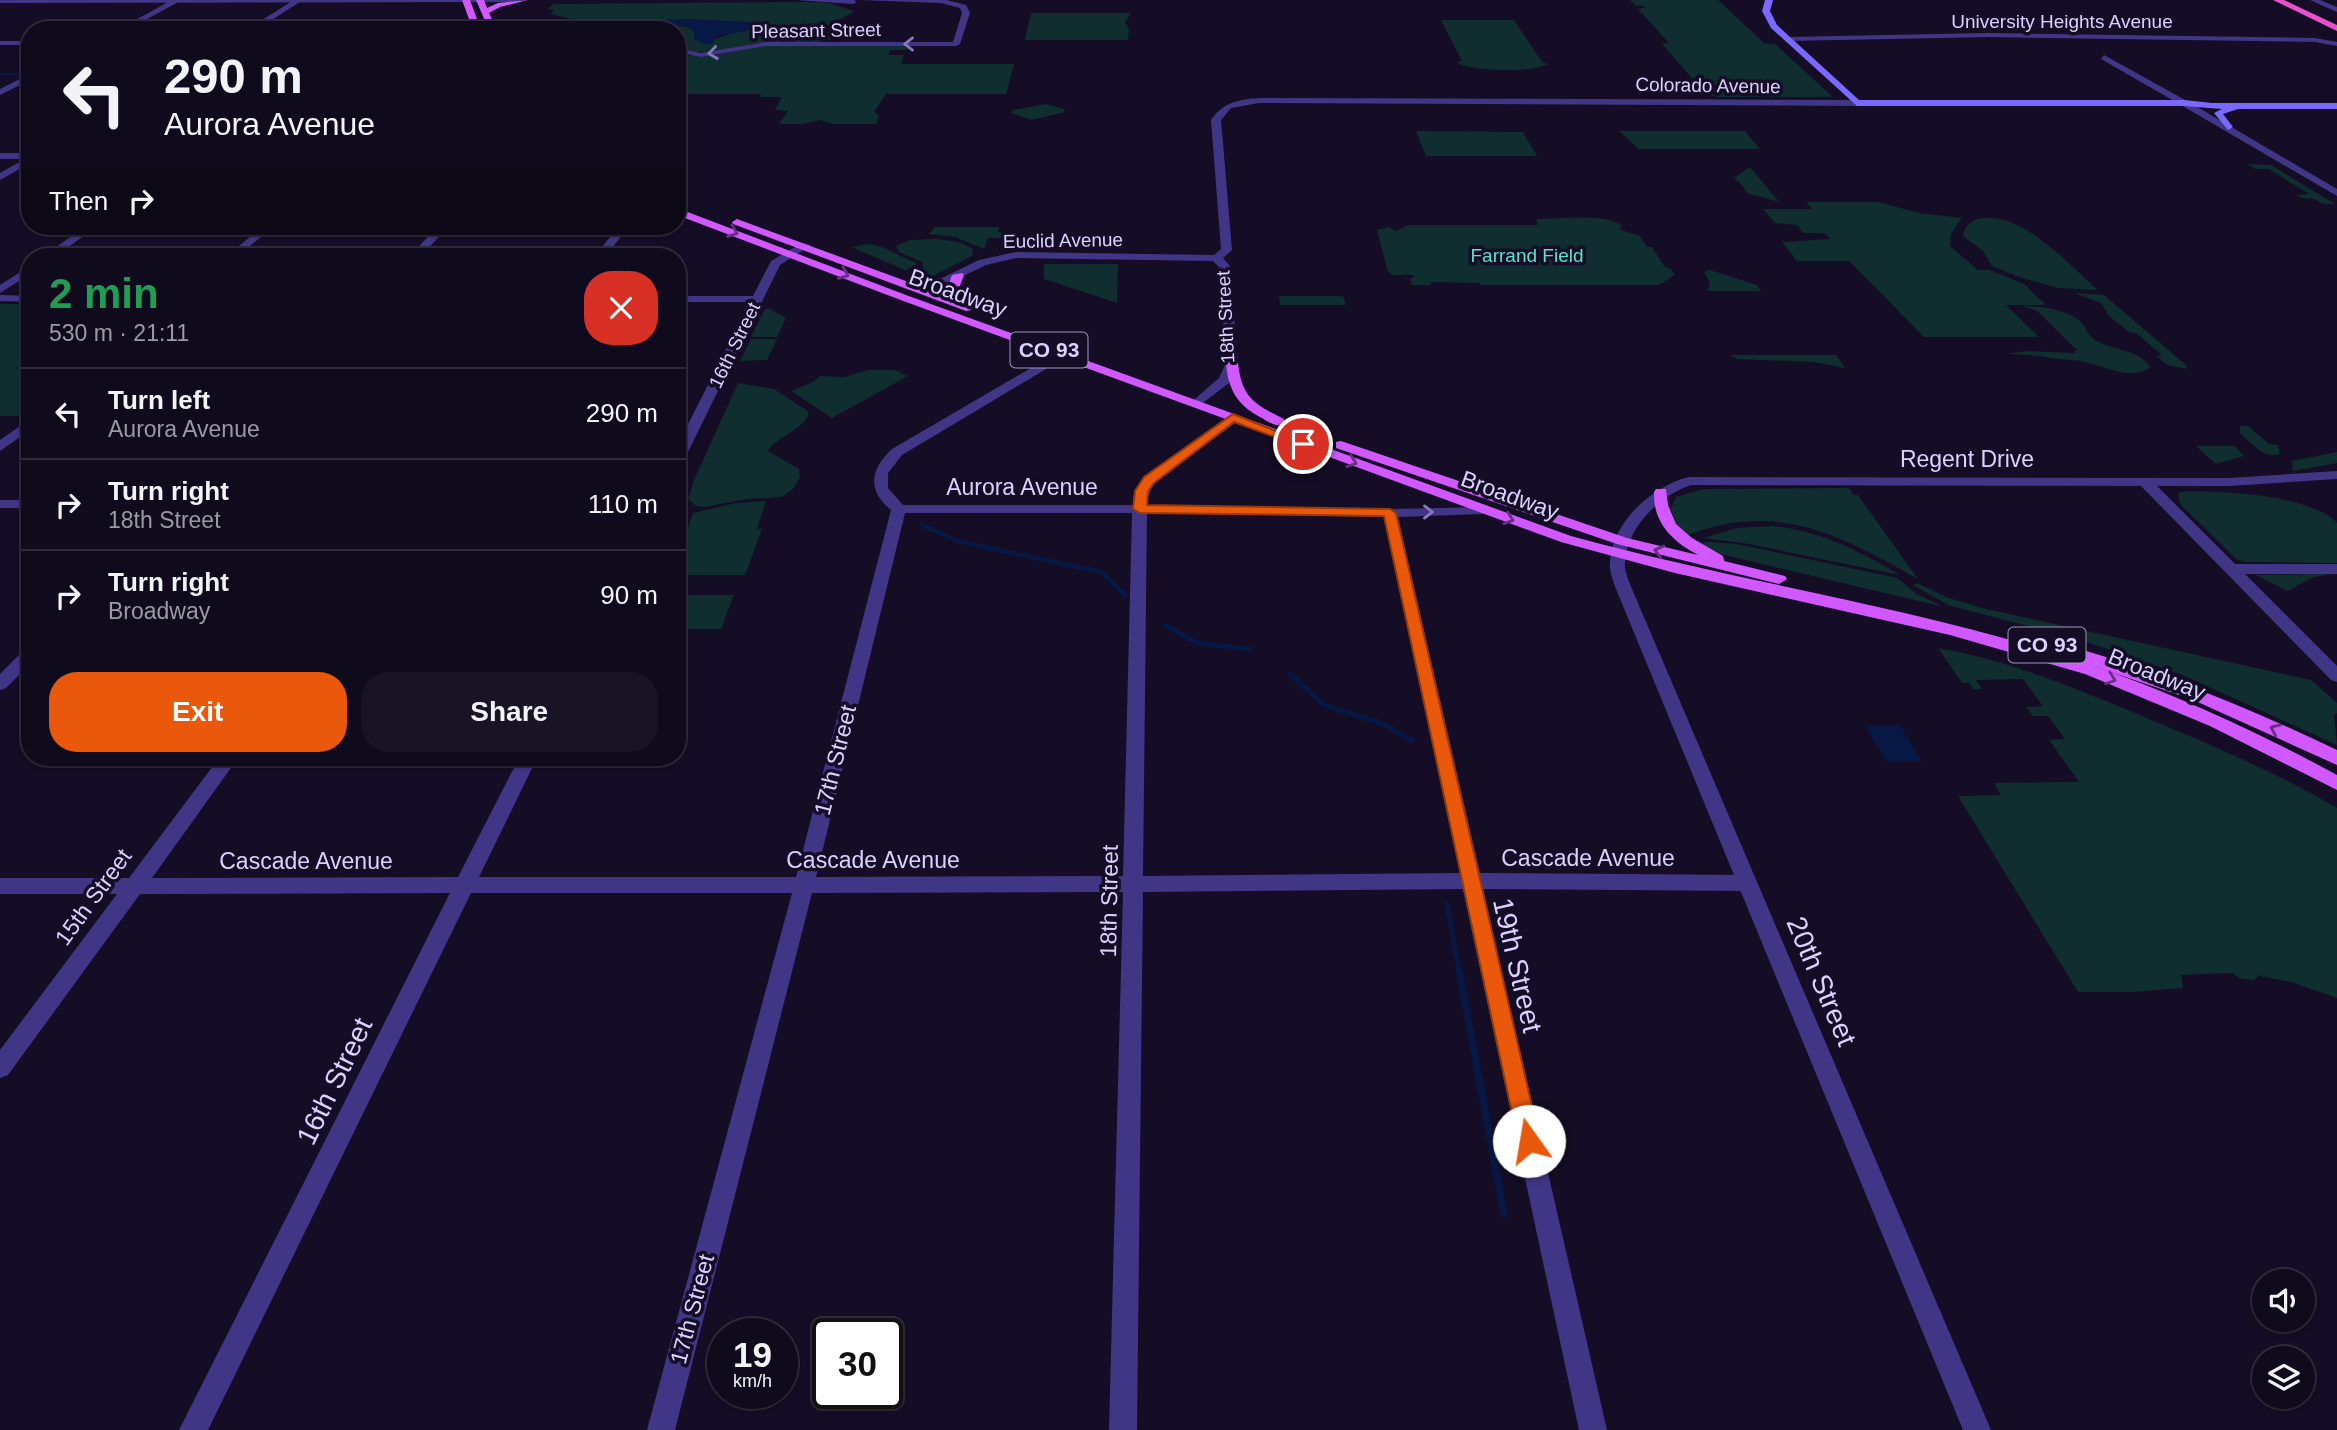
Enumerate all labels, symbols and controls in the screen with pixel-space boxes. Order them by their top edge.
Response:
street label: University Heights Avenue [1951,11,2173,32]
street label: Pleasant Street [751,19,882,42]
one-way arrow [903,36,914,52]
one-way arrow [707,46,718,61]
icon: left [49,49,140,140]
text: 290 m [164,49,303,103]
street label: Colorado Avenue [1635,74,1781,97]
text: Aurora Avenue [164,106,375,142]
icon: right [122,182,160,220]
text: Then [49,186,108,216]
one-way arrow [727,224,739,238]
street label: Euclid Avenue [1003,229,1123,252]
park label: Farrand Field [1471,245,1584,266]
street label: Broadway [905,263,1011,323]
one-way arrow [838,266,850,280]
street label: 18th Street [1213,269,1238,364]
text: 2 min [49,270,159,317]
button: close [584,271,658,345]
street label: 16th Street [705,298,765,392]
text: 530 m · 21:11 [49,320,189,346]
road number: CO 93 [1010,332,1088,368]
text: Turn left [108,385,210,415]
icon: left [49,395,87,433]
text: 290 m [586,398,658,428]
pin [1273,414,1333,474]
text: Aurora Avenue [108,416,260,442]
icon: arrive [1284,425,1322,463]
street label: Regent Drive [1900,446,2034,472]
one-way arrow [1346,454,1358,468]
street label: Broadway [1457,465,1563,525]
street label: Aurora Avenue [946,474,1098,500]
text: Turn right [108,476,229,506]
icon: right [49,486,87,524]
text: 110 m [588,489,658,519]
one-way arrow [1423,504,1434,520]
text: 18th Street [108,507,221,533]
one-way arrow [1502,511,1514,525]
one-way arrow [1653,545,1665,559]
text: Turn right [108,567,229,597]
icon: right [49,577,87,615]
text: 90 m [600,580,658,610]
text: Broadway [108,598,210,624]
road number: CO 93 [2008,628,2086,662]
street label: Broadway [2105,643,2210,705]
one-way arrow [2104,671,2116,685]
button: Exit [49,672,347,752]
button: Share [361,672,658,752]
street label: 17th Street [809,702,861,818]
one-way arrow [2270,723,2283,737]
street label: 15th Street [49,843,137,950]
street label: 18th Street [1095,844,1123,957]
street label: Cascade Avenue [1501,845,1675,871]
street label: Cascade Avenue [786,847,960,873]
street label: Cascade Avenue [219,848,393,874]
street label: 19th Street [1487,895,1548,1036]
street label: 20th Street [1781,912,1863,1050]
street label: 16th Street [290,1013,378,1150]
position arrow [1492,1104,1566,1178]
street label: 17th Street [665,1251,719,1367]
map controls [2252,1269,2315,1409]
button: sound [2252,1269,2315,1332]
speed limit sign: 30 [812,1318,903,1409]
text: 19 [733,1335,772,1374]
button: layers [2252,1346,2315,1409]
text: km/h [733,1371,772,1391]

